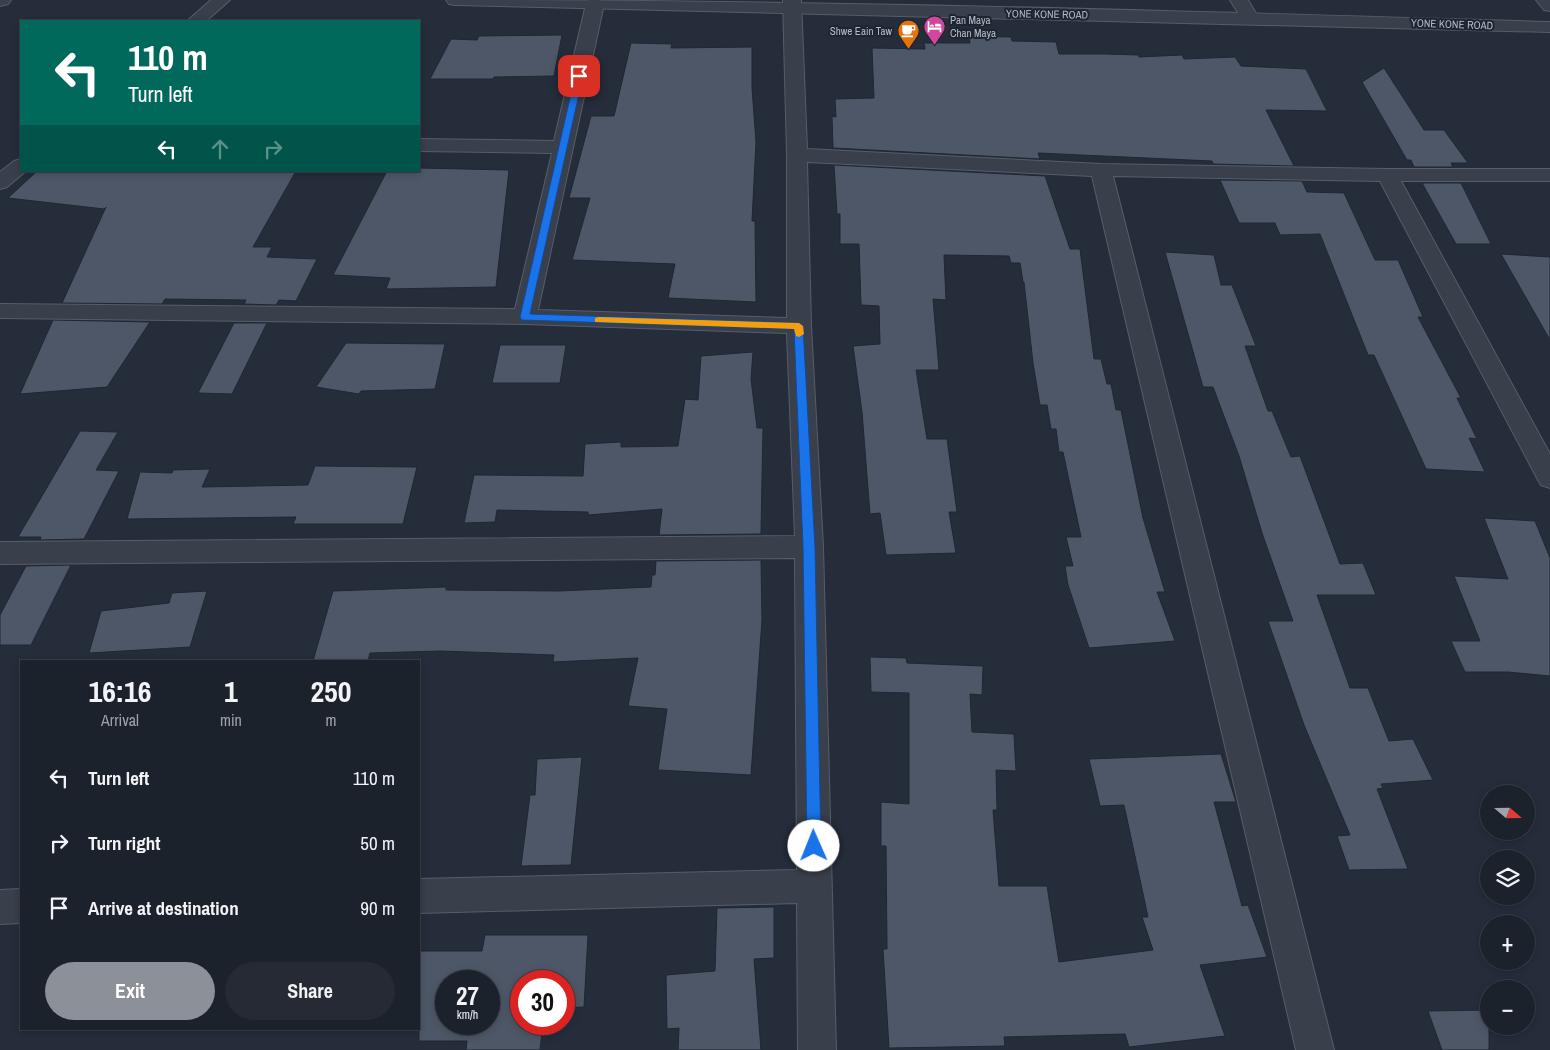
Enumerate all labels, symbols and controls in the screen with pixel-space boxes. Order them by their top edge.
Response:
street label: YONE KONE ROAD [1006,6,1088,22]
place label: Pan Maya Chan Maya [950,13,996,40]
hotel icon: Pan Maya Chan Maya [922,14,946,45]
street label: YONE KONE ROAD [1411,16,1493,32]
cafe icon: Shwe Eain Taw [896,19,920,50]
place label: Shwe Eain Taw [830,24,892,38]
text: 110 m [128,34,208,81]
icon: left [45,40,110,105]
pin [558,55,600,97]
icon: arrive [565,62,593,90]
text: Turn left [128,79,193,109]
icon: left [153,135,181,163]
icon: ahead [206,135,234,163]
icon: right [259,135,287,163]
text: 16:16 [89,671,151,711]
text: 1 [224,671,238,711]
text: 250 [310,671,351,711]
text: Arrival [101,709,139,731]
text: min [220,709,242,731]
text: m [325,709,336,731]
icon: left [45,764,73,792]
text: Turn left [88,765,149,791]
text: 110 m [353,765,395,791]
north arrow [1480,785,1535,840]
map controls [1480,785,1535,1035]
position arrow [787,819,839,871]
icon: right [45,829,73,857]
text: Turn right [88,830,160,856]
text: 50 m [360,830,395,856]
button: layers [1480,850,1535,905]
icon: arrive [45,894,73,922]
text: Arrive at destination [88,895,239,921]
text: 90 m [360,895,395,921]
button: + [1480,915,1535,970]
button: Exit [45,962,215,1020]
button: Share [225,962,395,1020]
speed limit sign: 30 [510,970,575,1035]
text: 27 [456,979,479,1013]
button: − [1480,980,1535,1035]
text: km/h [457,1007,478,1023]

